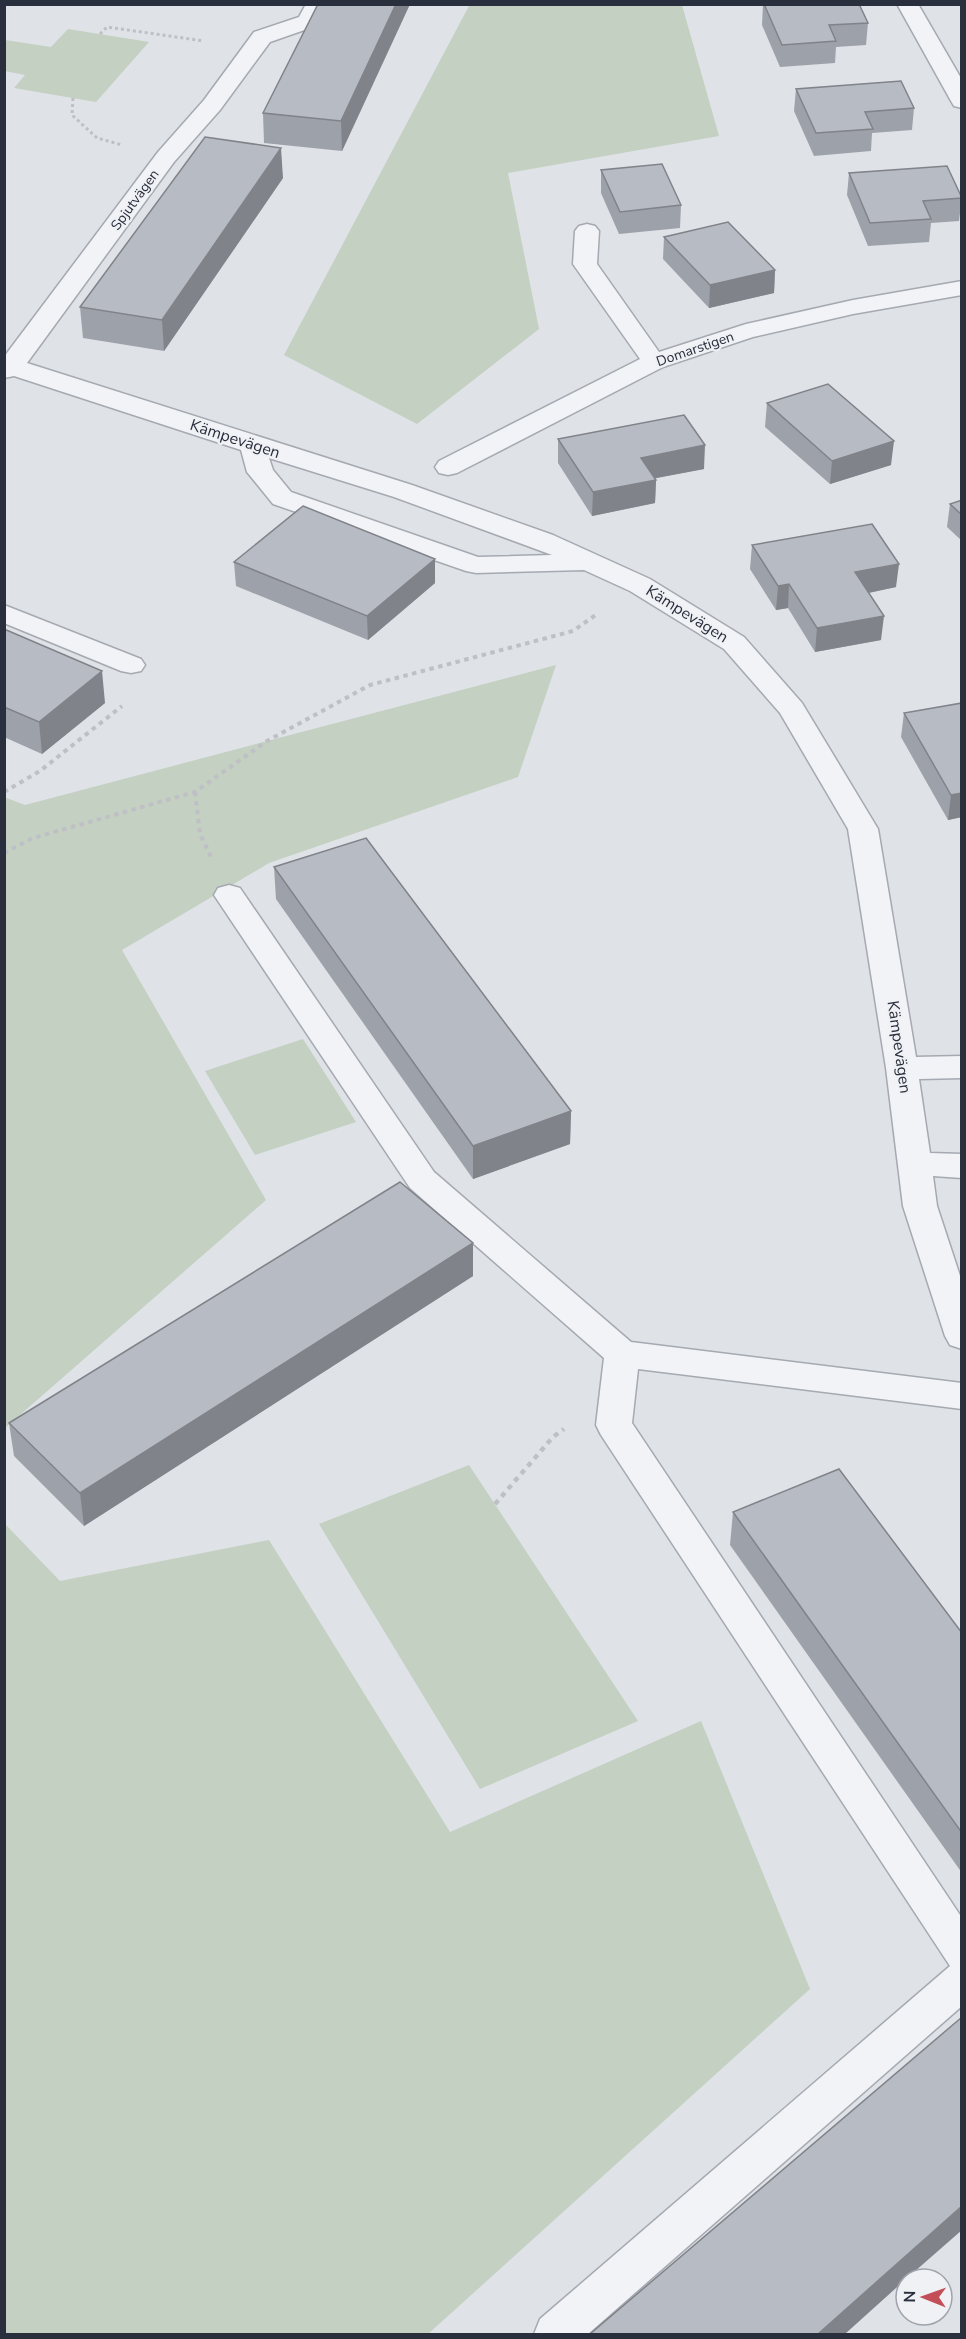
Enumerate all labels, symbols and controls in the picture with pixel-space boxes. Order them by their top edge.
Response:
street label: Spjutvägen [106,166,164,234]
street label: Domarstigen [654,327,736,371]
street label: Kämpevägen [187,414,283,464]
street label: Kämpevägen [642,580,732,648]
street label: Kämpevägen [882,999,916,1095]
north arrow [894,2267,954,2327]
text: N [899,2291,921,2303]

